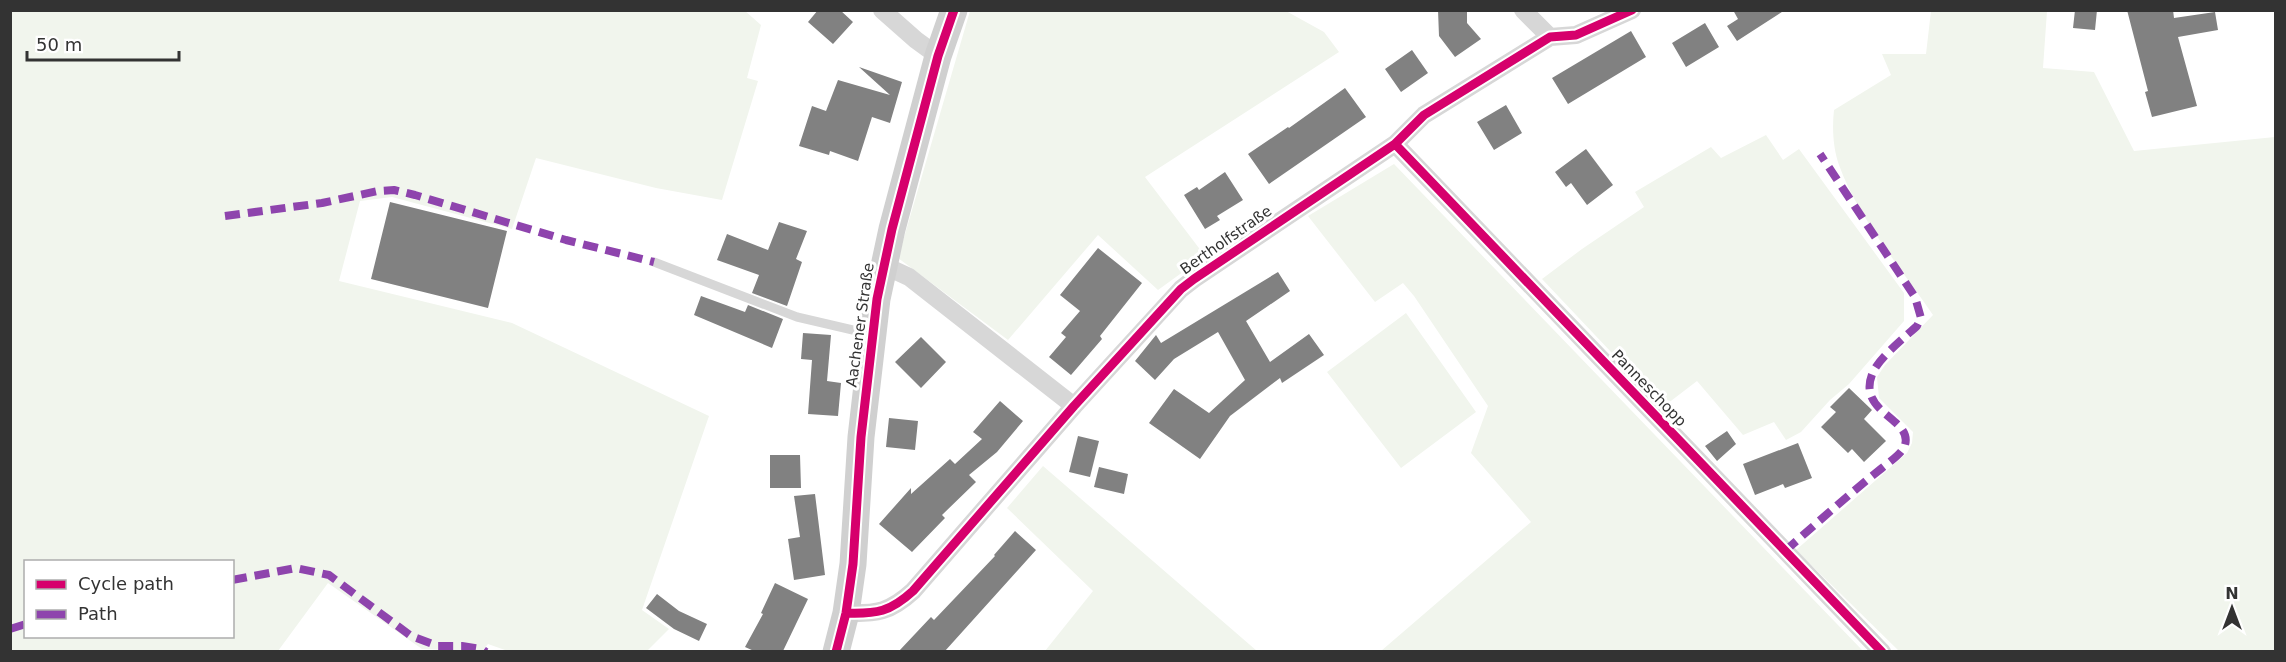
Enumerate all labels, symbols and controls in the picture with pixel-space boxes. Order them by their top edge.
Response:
scale bar [27,24,178,62]
text: 50 m [36,34,82,55]
street label: Bertholfstraße [1177,202,1275,278]
street label: Aachener Straße [842,262,878,388]
street label: Panneschopp [1608,346,1690,430]
legend [24,560,234,638]
text: Cycle path [78,573,174,594]
north arrow [2202,578,2262,638]
text: N [2225,584,2239,603]
text: Path [78,603,118,624]

